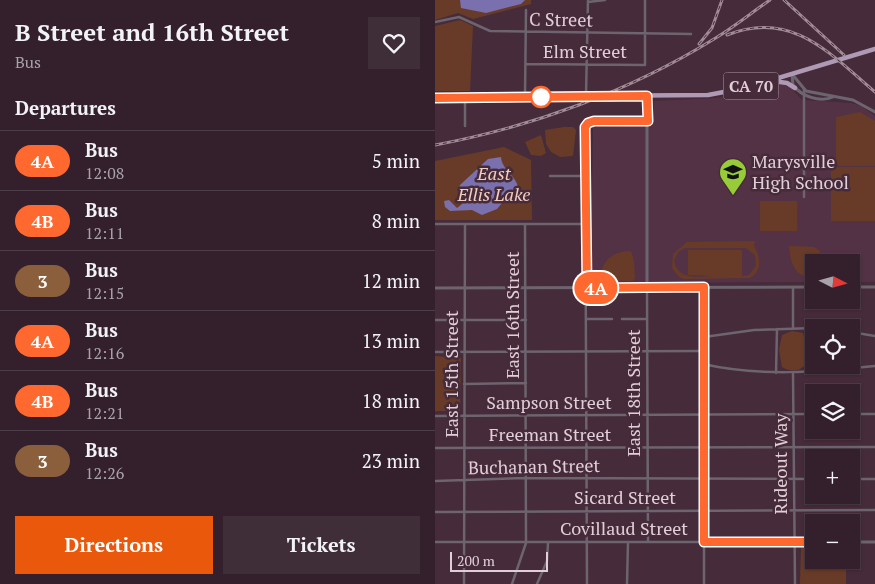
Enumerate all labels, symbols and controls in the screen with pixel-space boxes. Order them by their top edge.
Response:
street label: C Street [529,6,594,32]
text: B Street and 16th Street [15,16,289,48]
button: heart [368,17,420,69]
street label: Elm Street [543,39,627,63]
text: Bus [15,51,41,73]
road number: CA 70 [723,72,779,100]
unlabelled marker [530,86,552,108]
text: Departures [15,95,116,120]
text: Bus [85,137,118,162]
text: 5 min [372,148,420,173]
text: 4A [31,149,54,173]
place label: Marysville High School [752,149,849,194]
school or university icon: Marysville High School [718,157,748,196]
park label: East Ellis Lake [456,161,531,206]
text: 12:08 [85,162,124,184]
text: Bus [85,197,118,222]
text: 8 min [372,208,420,233]
text: 4B [32,209,53,233]
text: 12:11 [85,222,124,244]
street label: East 16th Street [500,251,524,379]
north arrow [805,254,860,309]
map controls [805,254,860,569]
text: Bus [85,257,118,282]
text: 12 min [362,268,420,293]
text: 3 [37,269,48,293]
line badge: 4A [573,272,619,304]
text: 4A [584,276,608,300]
text: 12:15 [85,282,124,304]
street label: East 15th Street [439,310,463,438]
text: Bus [85,317,118,342]
button: locate [805,319,860,374]
text: 13 min [362,328,420,353]
text: 4A [31,329,54,353]
street label: East 18th Street [621,329,645,457]
text: 12:16 [85,342,124,364]
text: Bus [85,377,118,402]
button: layers [805,384,860,439]
text: 18 min [362,388,420,413]
text: 4B [32,389,53,413]
street label: Sampson Street [486,390,612,414]
text: 12:21 [85,402,124,424]
street label: Rideout Way [768,413,792,515]
street label: Freeman Street [489,422,612,446]
text: Bus [85,437,118,462]
text: 23 min [362,448,420,473]
text: 3 [37,449,48,473]
button: + [805,449,860,504]
street label: Buchanan Street [468,453,601,479]
text: 12:26 [85,462,124,484]
street label: Sicard Street [574,485,676,509]
button: − [805,514,860,569]
button: Directions [15,516,213,574]
button: Tickets [223,516,420,574]
street label: Covillaud Street [560,516,688,540]
scale bar [450,549,547,572]
text: 200 m [457,551,495,570]

